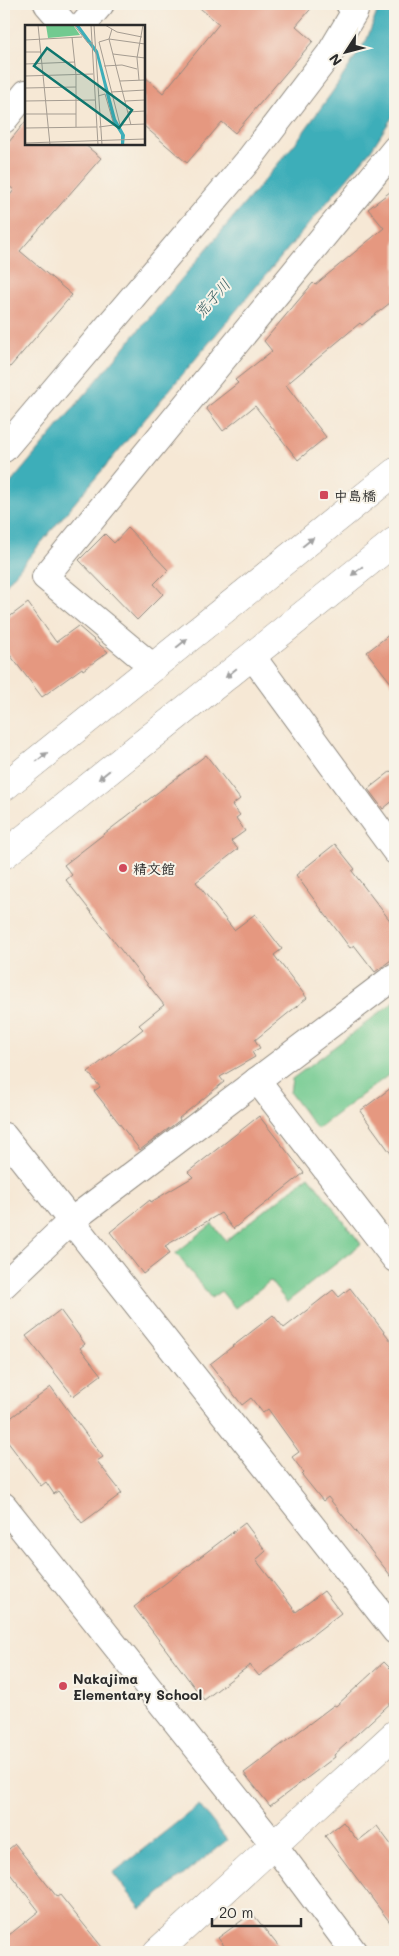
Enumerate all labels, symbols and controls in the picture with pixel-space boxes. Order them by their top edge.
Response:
inset map [25,25,145,145]
north arrow [322,28,372,78]
text: N [324,50,346,70]
water label: 荒子川 [190,274,234,322]
place label: 中島橋 [334,486,376,505]
marker: 中島橋 [318,489,330,501]
one-way arrow [302,536,315,547]
one-way arrow [351,566,364,577]
one-way arrow [175,638,188,649]
one-way arrow [224,667,237,678]
one-way arrow [35,751,48,762]
one-way arrow [98,769,111,780]
place label: 精文館 [133,859,175,878]
marker: 精文館 [117,862,129,874]
place label: Nakajima Elementary School [73,1669,202,1704]
marker: Nakajima Elementary School [57,1680,69,1692]
scale bar [212,1896,300,1928]
text: 20 m [219,1902,253,1922]

